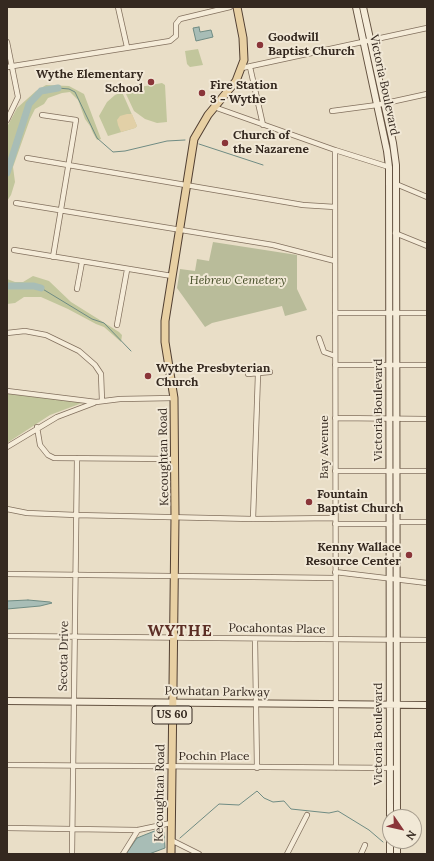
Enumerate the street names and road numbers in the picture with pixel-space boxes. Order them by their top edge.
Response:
street label: Victoria Boulevard [366,33,402,137]
street label: Victoria Boulevard [372,359,386,461]
street label: Kecoughtan Road [156,408,172,506]
street label: Bay Avenue [318,415,332,479]
street label: Secota Drive [56,621,72,691]
street label: Pocahontas Place [228,621,326,637]
street label: Victoria Boulevard [372,683,386,785]
street label: Powhatan Parkway [164,684,270,700]
road number: US 60 [152,706,192,724]
street label: Kecoughtan Road [152,744,168,842]
street label: Pochin Place [178,750,250,764]

